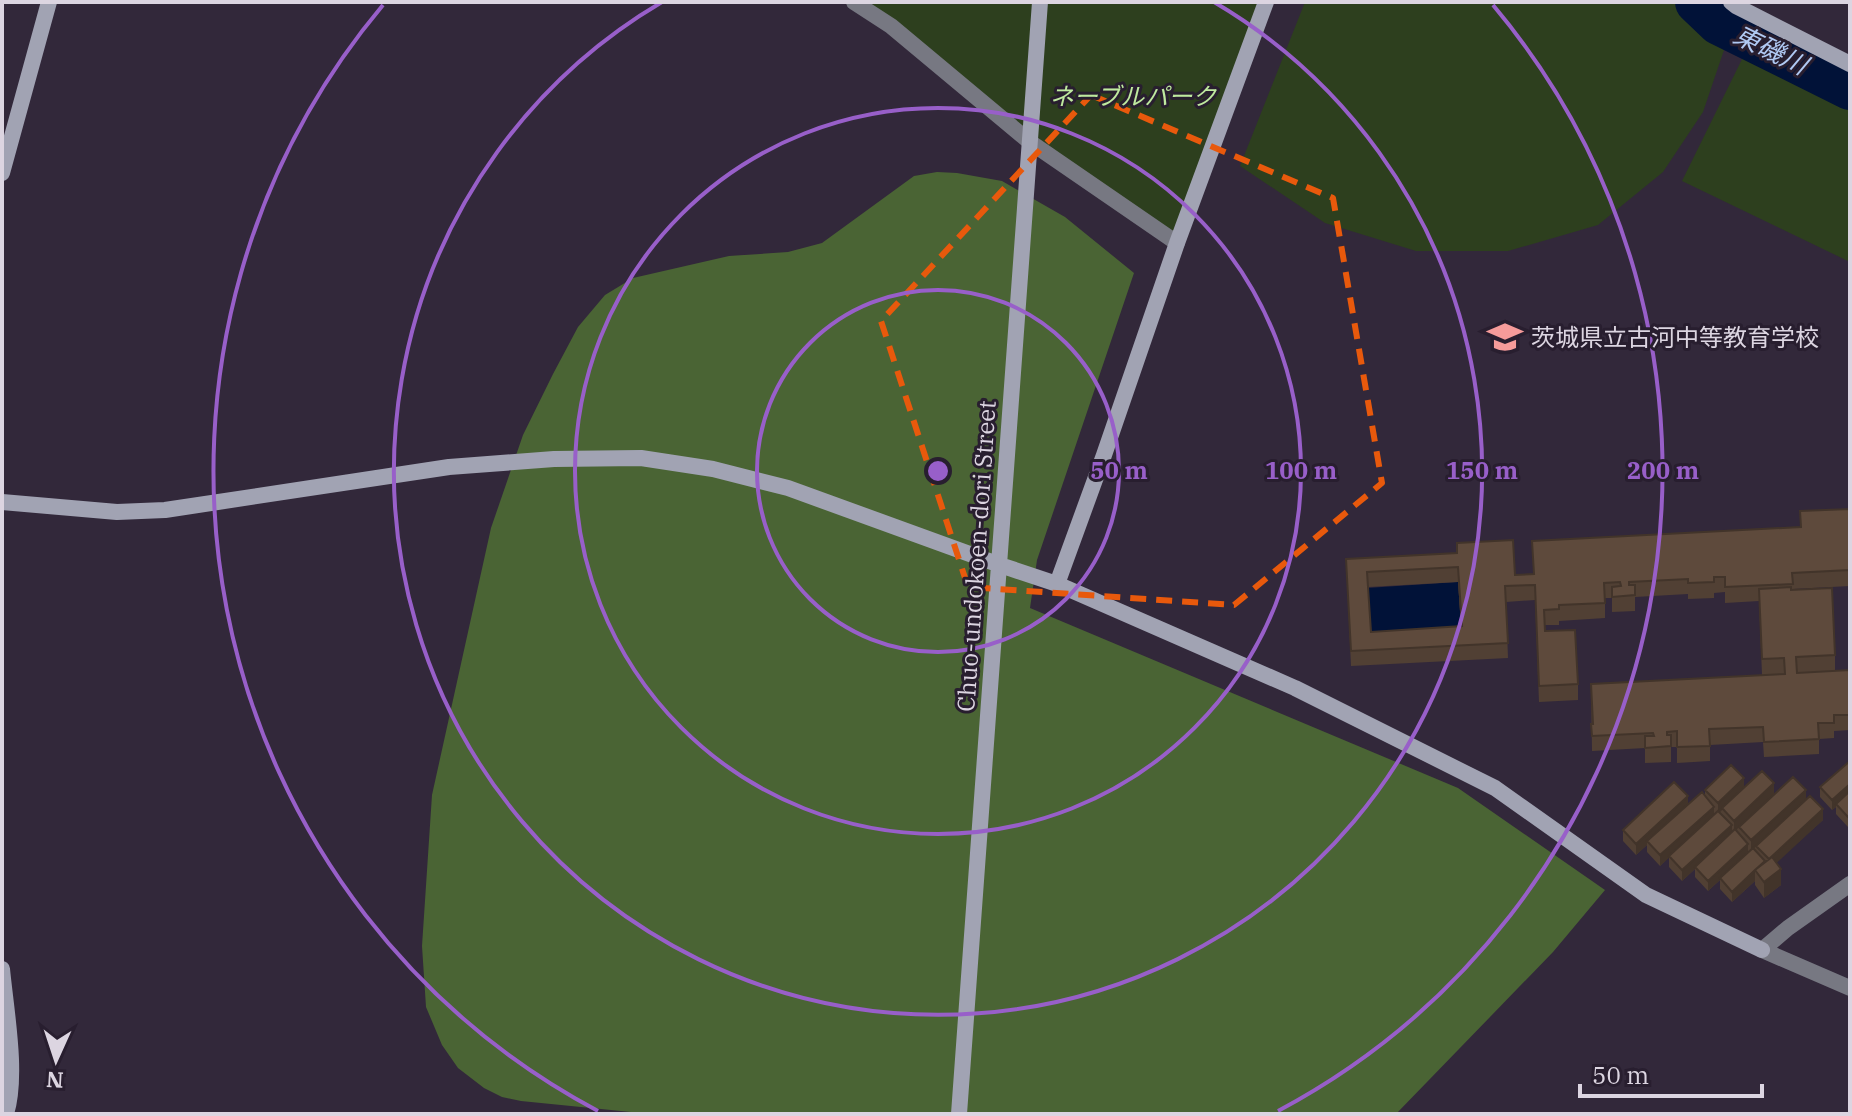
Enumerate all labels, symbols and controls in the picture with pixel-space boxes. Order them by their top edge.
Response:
water label: 東磯川 [1728,17,1816,83]
park label: ネーブルパーク [1050,80,1217,112]
school or university icon: 茨城県立古河中等教育学校 [1486,318,1524,356]
place label: 茨城県立古河中等教育学校 [1531,321,1819,353]
street label: Chuo-undokoen-dori Street [949,399,1003,713]
text: 50 m [1090,454,1148,486]
text: 100 m [1265,454,1337,486]
text: 150 m [1446,454,1518,486]
text: 200 m [1627,454,1699,486]
centre of rings [924,457,952,485]
north arrow [16,1020,96,1100]
scale bar [1580,1048,1762,1098]
text: 50 m [1592,1059,1649,1091]
text: N [45,1066,64,1095]

